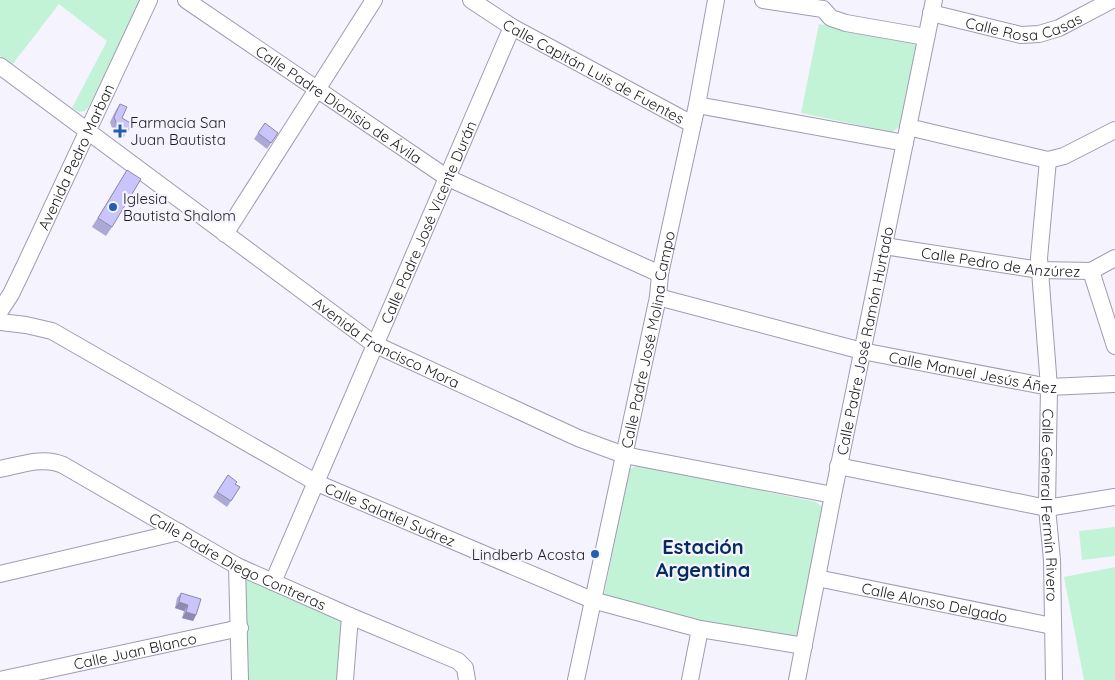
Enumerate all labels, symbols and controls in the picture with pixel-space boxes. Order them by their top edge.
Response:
street label: Calle Rosa Casas [964,8,1085,44]
street label: Calle Capitán Luis de Fuentes [499,14,688,128]
street label: Calle Padre Dionisio de Ávila [252,41,426,167]
street label: Avenida Pedro Marban [33,81,118,233]
place label: Farmacia San Juan Bautista [130,113,226,149]
street label: Calle Padre José Vicente Durán [376,118,480,326]
marker: Farmacia San Juan Bautista [114,125,126,137]
place label: Iglesia Bautista Shalom [123,189,236,225]
marker: Iglesia Bautista Shalom [107,201,119,213]
street label: Calle Padre José Ramón Hurtado [832,225,897,457]
street label: Calle Padre José Molina Campo [616,229,679,450]
street label: Calle Pedro de Anzúrez [920,242,1080,280]
street label: Avenida Francisco Mora [309,293,463,392]
street label: Calle Manuel Jesús Áñez [887,347,1057,396]
street label: Calle General Fermín Rivero [1037,409,1062,602]
street label: Calle Salatiel Suárez [322,478,458,550]
street label: Calle Padre Diego Contreras [146,508,329,614]
district label: Estación Argentina [656,534,750,582]
place label: Lindberb Acosta [472,545,585,564]
marker: Lindberb Acosta [589,548,601,560]
street label: Calle Alonso Delgado [860,578,1009,626]
street label: Calle Juan Blanco [72,628,198,673]

